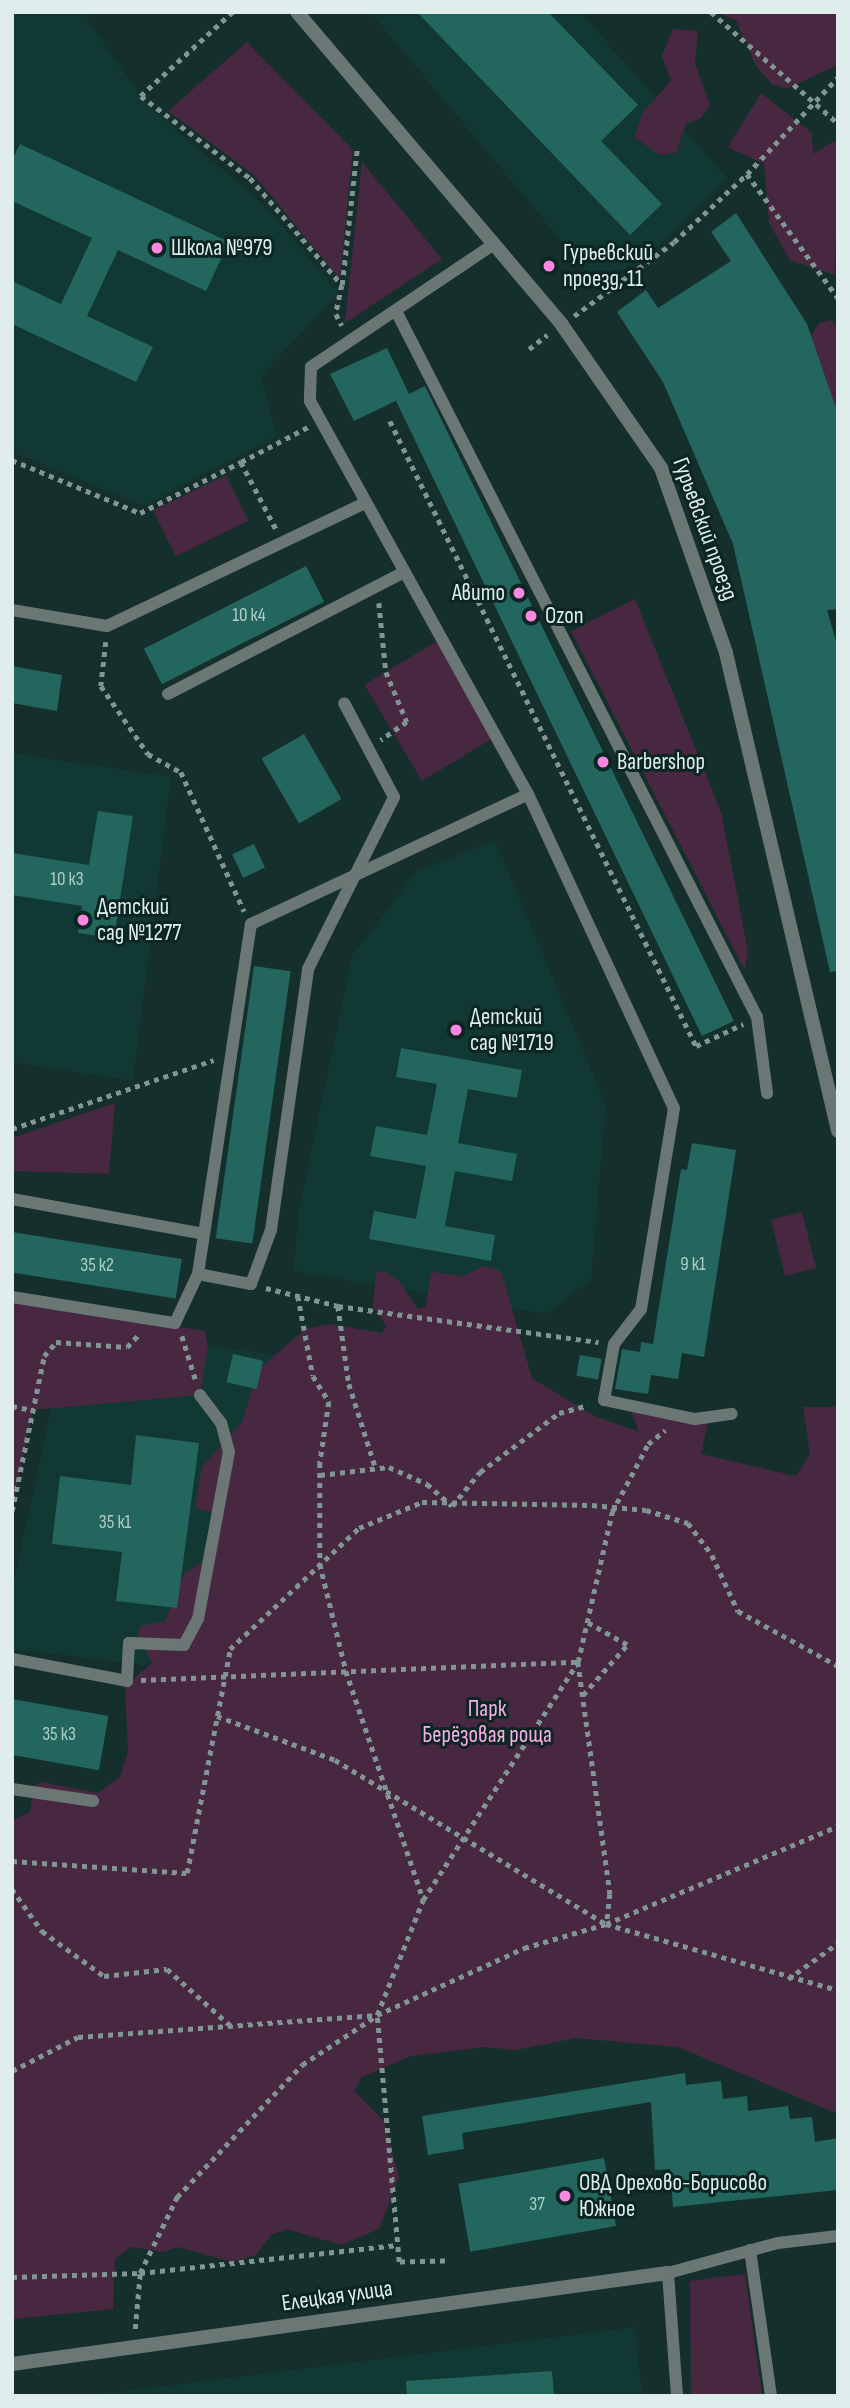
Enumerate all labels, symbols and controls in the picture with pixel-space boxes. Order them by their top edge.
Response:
place label: Школа №979 [171,234,273,262]
place label: Гурьевский проезд, 11 [563,239,653,293]
marker: Школа №979 [149,240,165,256]
marker: Гурьевский проезд, 11 [541,258,557,274]
street label: Гурьевский проезд [666,454,744,604]
place label: Авито [452,579,505,607]
marker: Авито [511,585,527,601]
place label: Ozon [545,602,584,630]
house number: 10 к4 [232,605,266,627]
marker: Ozon [523,608,539,624]
place label: Barbershop [617,748,705,776]
marker: Barbershop [595,754,611,770]
house number: 10 к3 [50,869,84,891]
place label: Детский сад №1277 [97,893,181,947]
marker: Детский сад №1277 [75,912,91,928]
place label: Детский сад №1719 [470,1003,554,1057]
marker: Детский сад №1719 [448,1022,464,1038]
house number: 9 к1 [680,1254,706,1276]
house number: 35 к2 [80,1255,114,1277]
house number: 35 к1 [99,1512,131,1534]
park label: Парк Берёзовая роща [422,1695,552,1749]
house number: 35 к3 [42,1724,76,1746]
place label: ОВД Орехово-Борисово Южное [579,2169,767,2223]
marker: ОВД Орехово-Борисово Южное [557,2188,573,2204]
house number: 37 [529,2194,545,2216]
street label: Елецкая улица [280,2275,394,2317]

